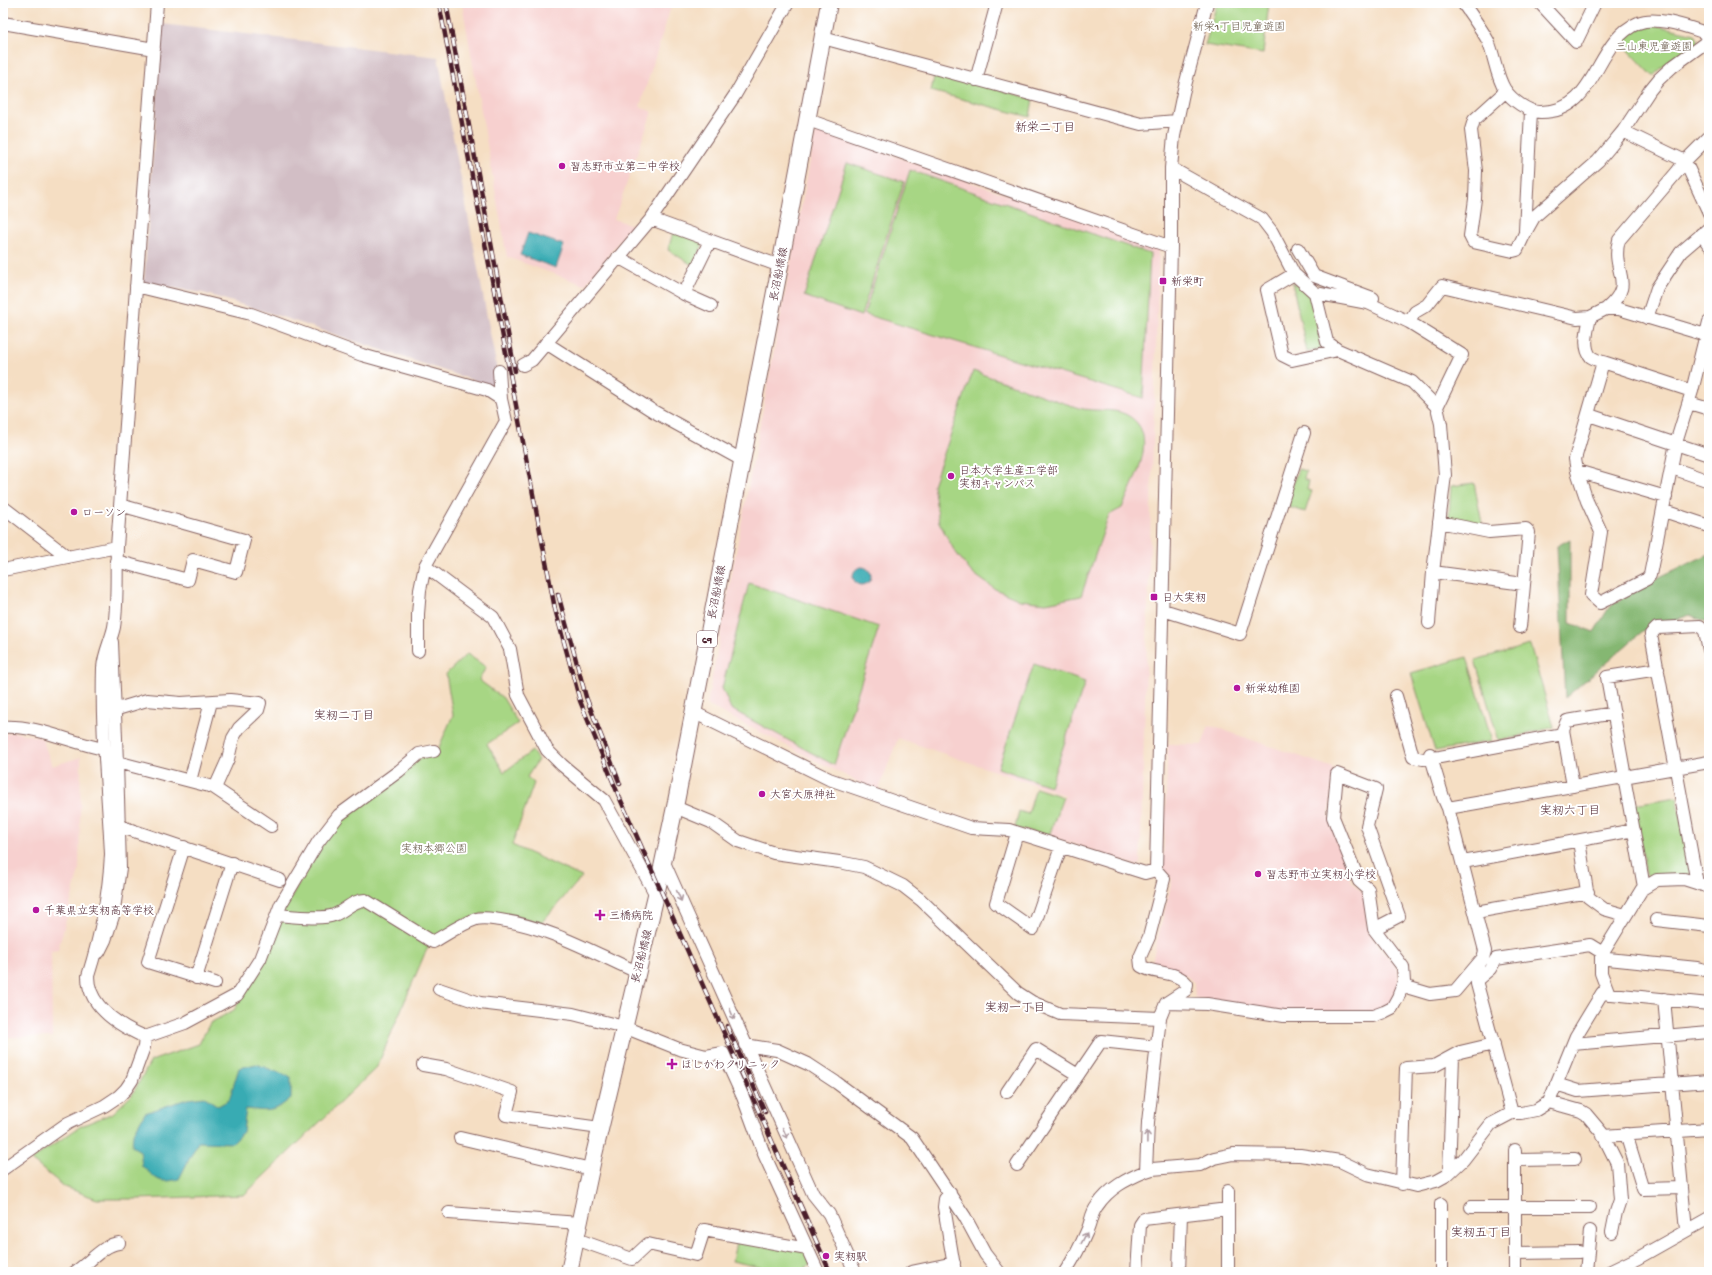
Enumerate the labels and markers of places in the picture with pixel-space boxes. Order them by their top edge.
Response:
marker: 習志野市立第二中学校 [557,161,567,171]
place label: 習志野市立第二中学校 [570,161,680,174]
marker: 新栄町 [1158,276,1168,286]
place label: 新栄町 [1171,276,1204,289]
place label: 日本大学生産工学部 実籾キャンパス [959,465,1058,491]
marker: 日本大学生産工学部 実籾キャンパス [946,471,956,481]
marker: ローソン [69,507,79,517]
place label: ローソン [82,508,126,520]
marker: 日大実籾 [1149,592,1159,602]
place label: 日大実籾 [1162,592,1206,605]
marker: 新栄幼稚園 [1232,683,1242,693]
place label: 新栄幼稚園 [1245,683,1300,696]
marker: 大宮大原神社 [757,789,767,799]
place label: 大宮大原神社 [770,789,836,802]
marker: 習志野市立実籾小学校 [1253,869,1263,879]
place label: 習志野市立実籾小学校 [1266,869,1376,882]
marker: 千葉県立実籾高等学校 [31,905,41,915]
place label: 千葉県立実籾高等学校 [44,905,154,918]
marker: 三橋病院 [594,909,606,921]
place label: 三橋病院 [609,910,653,923]
marker: ほしかわクリニック [666,1058,678,1070]
place label: ほしかわクリニック [681,1059,780,1072]
marker: 実籾駅 [821,1251,831,1261]
place label: 実籾駅 [834,1251,867,1264]

